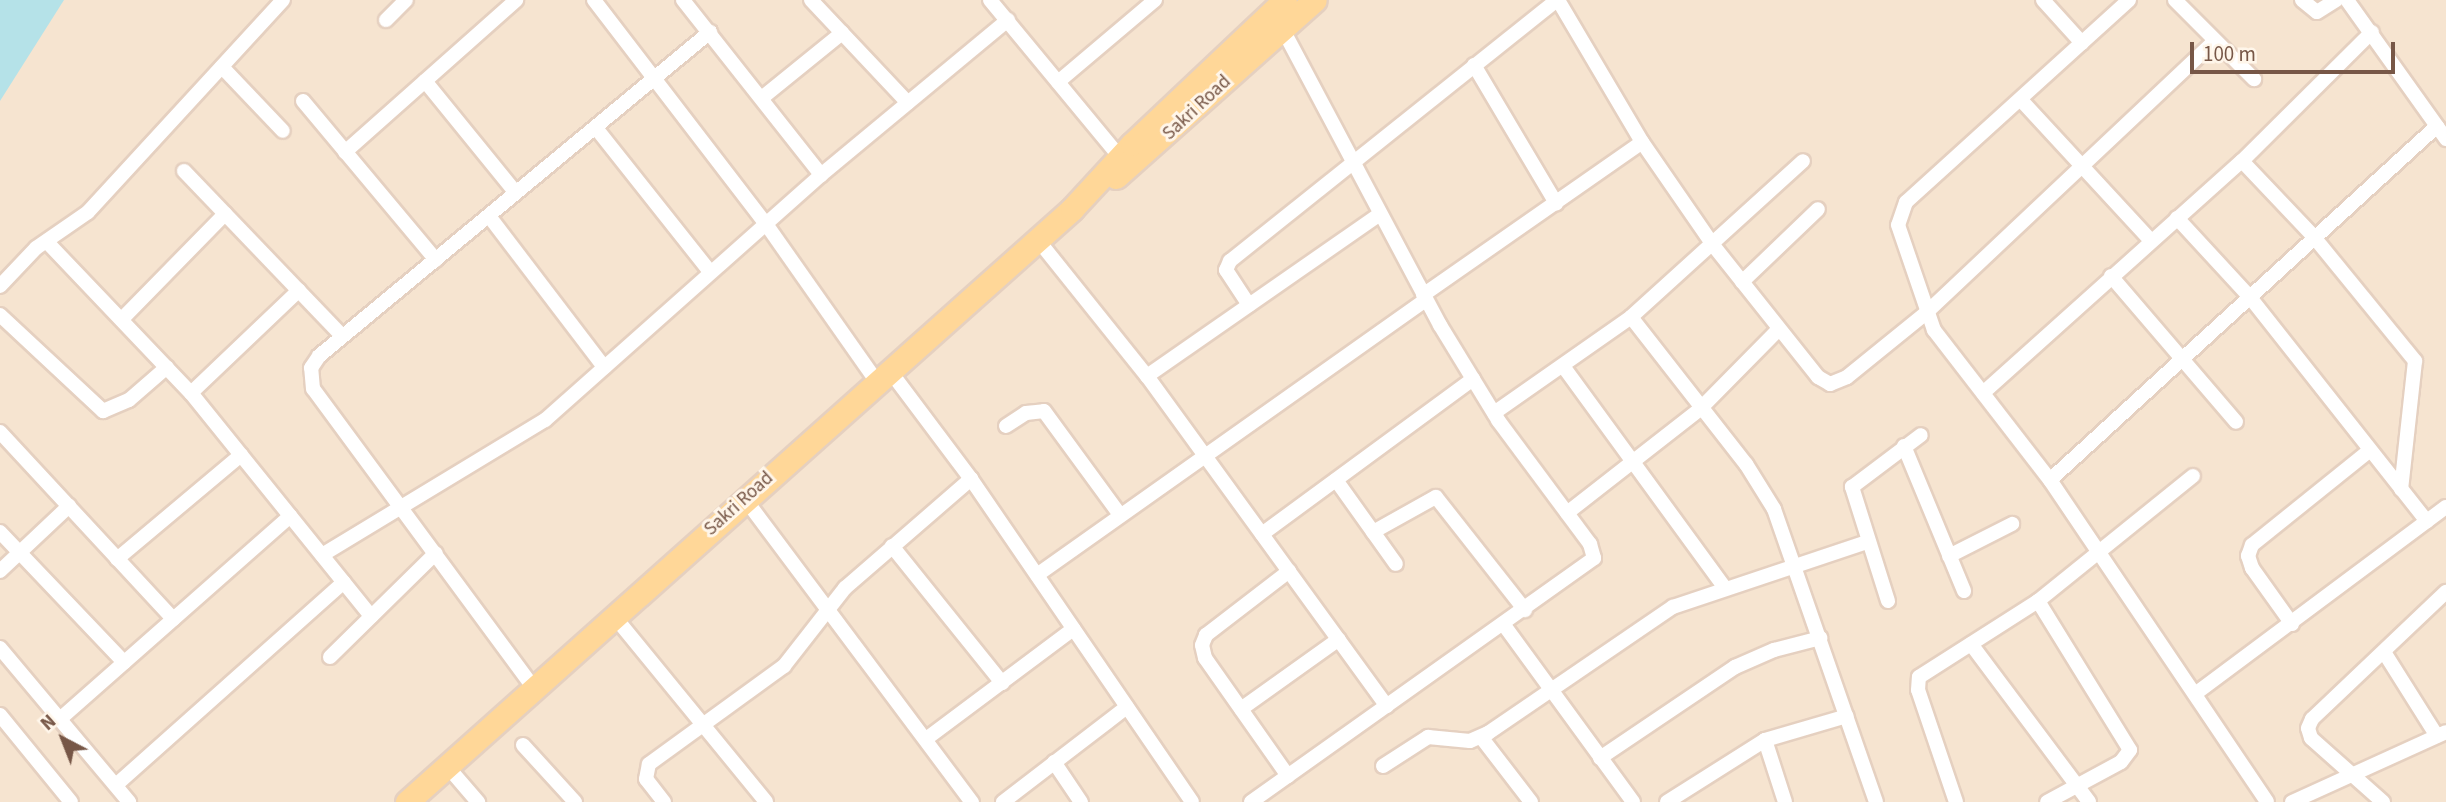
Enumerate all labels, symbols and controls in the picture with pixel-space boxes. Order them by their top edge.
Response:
scale bar [2194,28,2399,72]
text: 100 m [2203,39,2256,69]
street label: Sakri Road [1158,71,1236,145]
street label: Sakri Road [700,467,778,541]
north arrow [28,704,98,774]
text: N [35,709,62,737]

